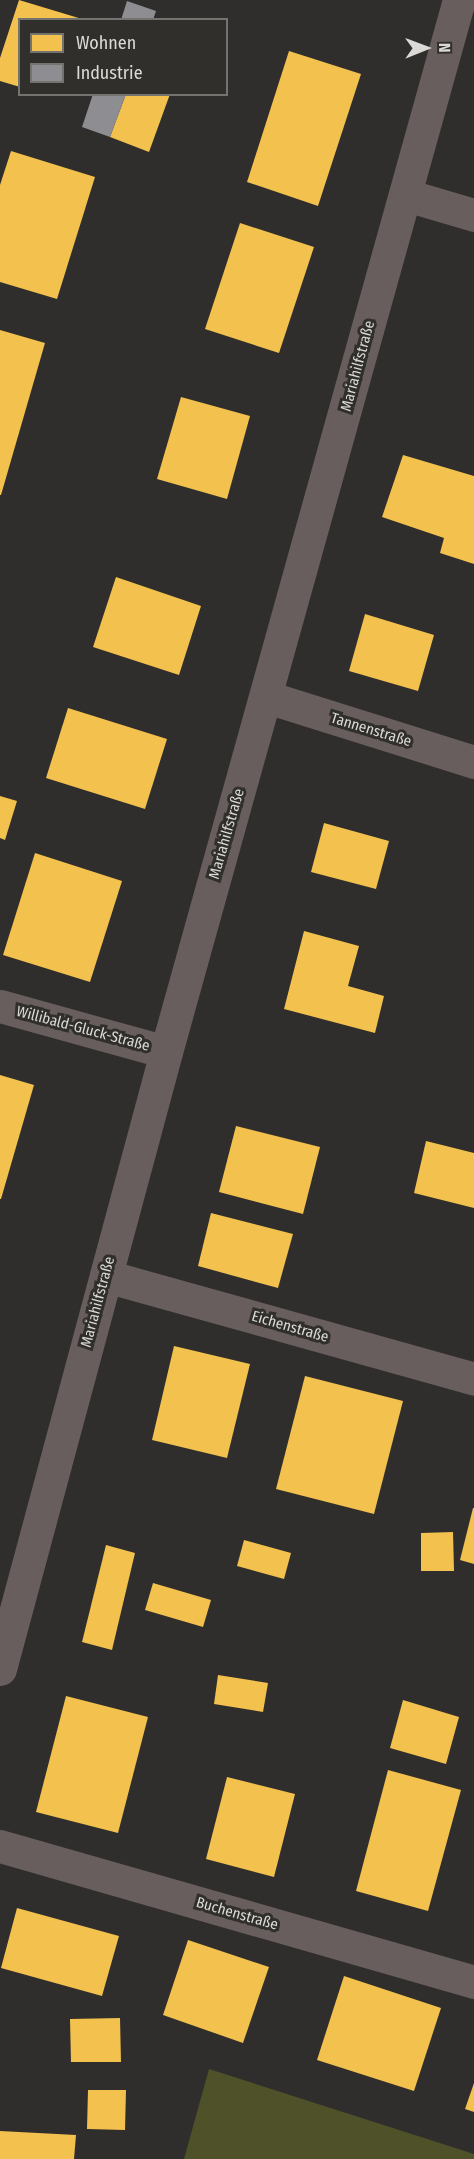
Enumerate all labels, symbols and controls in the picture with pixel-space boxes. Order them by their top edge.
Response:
legend [18,18,228,96]
north arrow [396,18,456,78]
text: Wohnen [76,32,136,54]
text: N [435,43,454,53]
text: Industrie [76,62,143,84]
street label: Mariahilfstraße [337,319,379,413]
street label: Tannenstraße [328,709,414,751]
street label: Mariahilfstraße [205,787,249,881]
street label: Willibald-Gluck-Straße [14,1003,152,1055]
street label: Mariahilfstraße [77,1255,119,1349]
street label: Eichenstraße [249,1307,331,1347]
street label: Buchenstraße [194,1894,280,1934]

